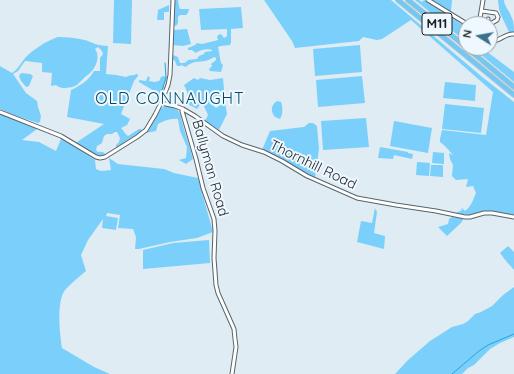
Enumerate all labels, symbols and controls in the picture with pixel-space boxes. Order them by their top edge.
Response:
road number: M11 [422,13,452,35]
north arrow [458,16,498,56]
text: N [460,29,475,39]
district label: OLD CONNAUGHT [95,89,245,109]
street label: Ballyman Road [188,118,232,218]
street label: Thornhill Road [267,137,359,193]

